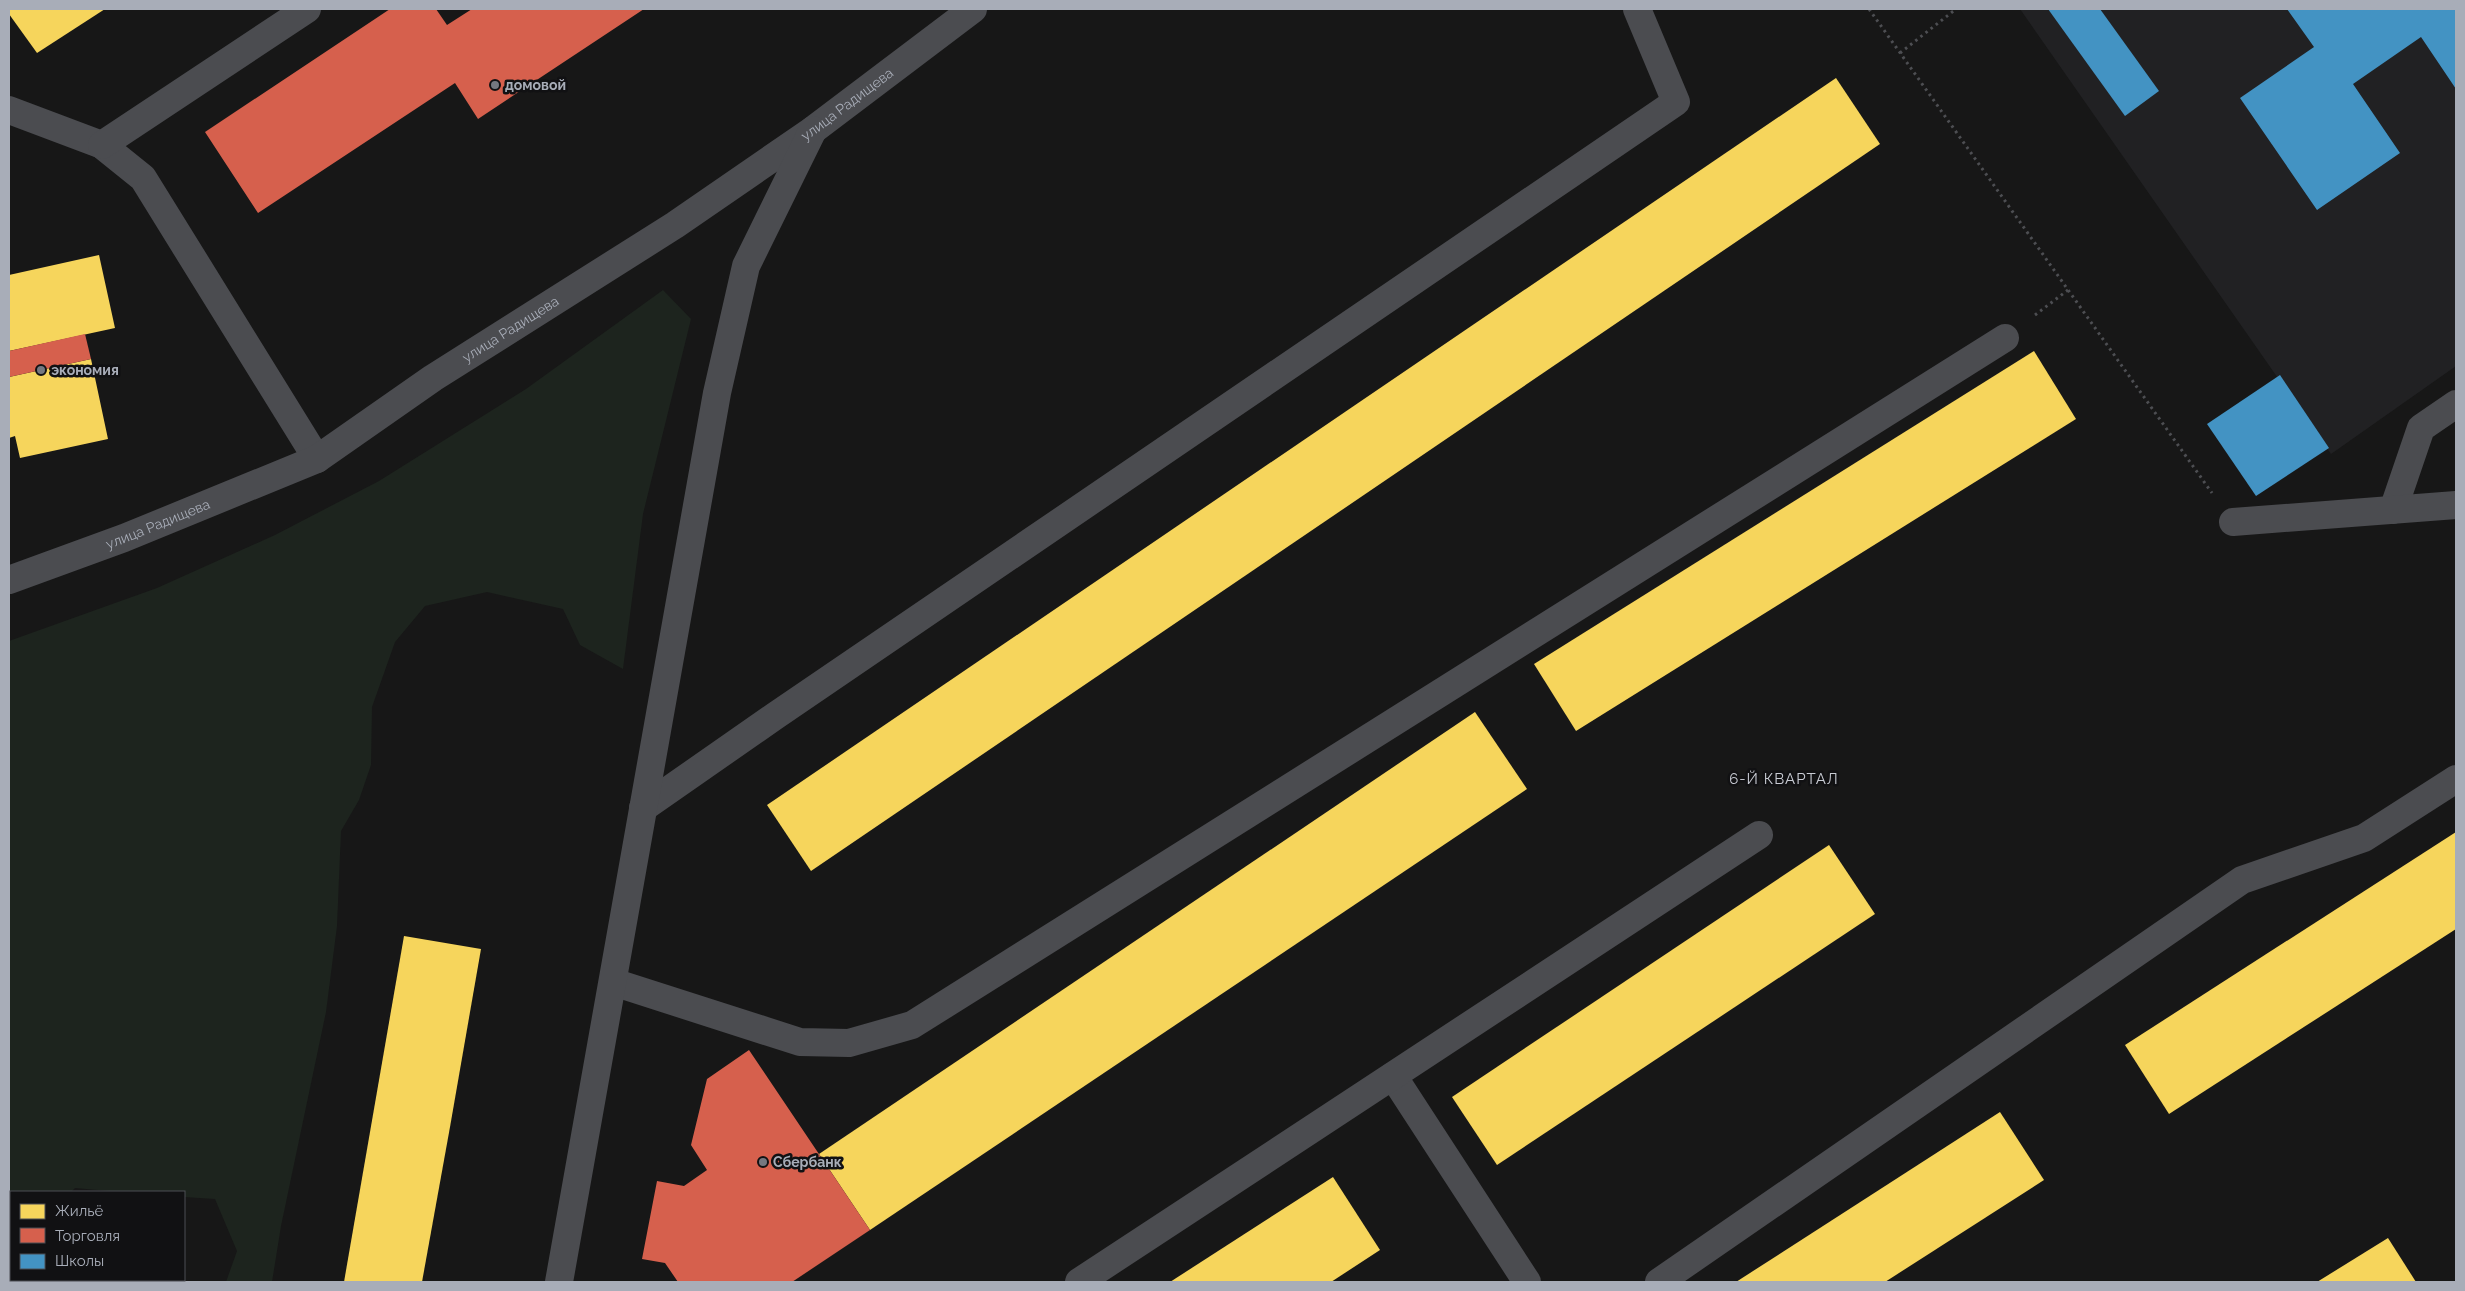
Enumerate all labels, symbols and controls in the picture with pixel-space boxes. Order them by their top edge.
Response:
street label: улица Радищева [798,64,896,144]
place label: домовой [505,77,566,93]
marker: домовой [489,79,501,91]
street label: улица Радищева [459,293,561,365]
place label: экономия [51,362,119,378]
marker: экономия [35,364,47,376]
street label: улица Радищева [104,496,212,552]
district label: 6-Й КВАРТАЛ [1729,770,1839,788]
place label: Сбербанк [773,1154,842,1170]
marker: Сбербанк [757,1156,769,1168]
legend [10,1191,185,1281]
text: Жильё [55,1202,104,1220]
text: Торговля [55,1227,120,1245]
text: Школы [55,1252,104,1270]

